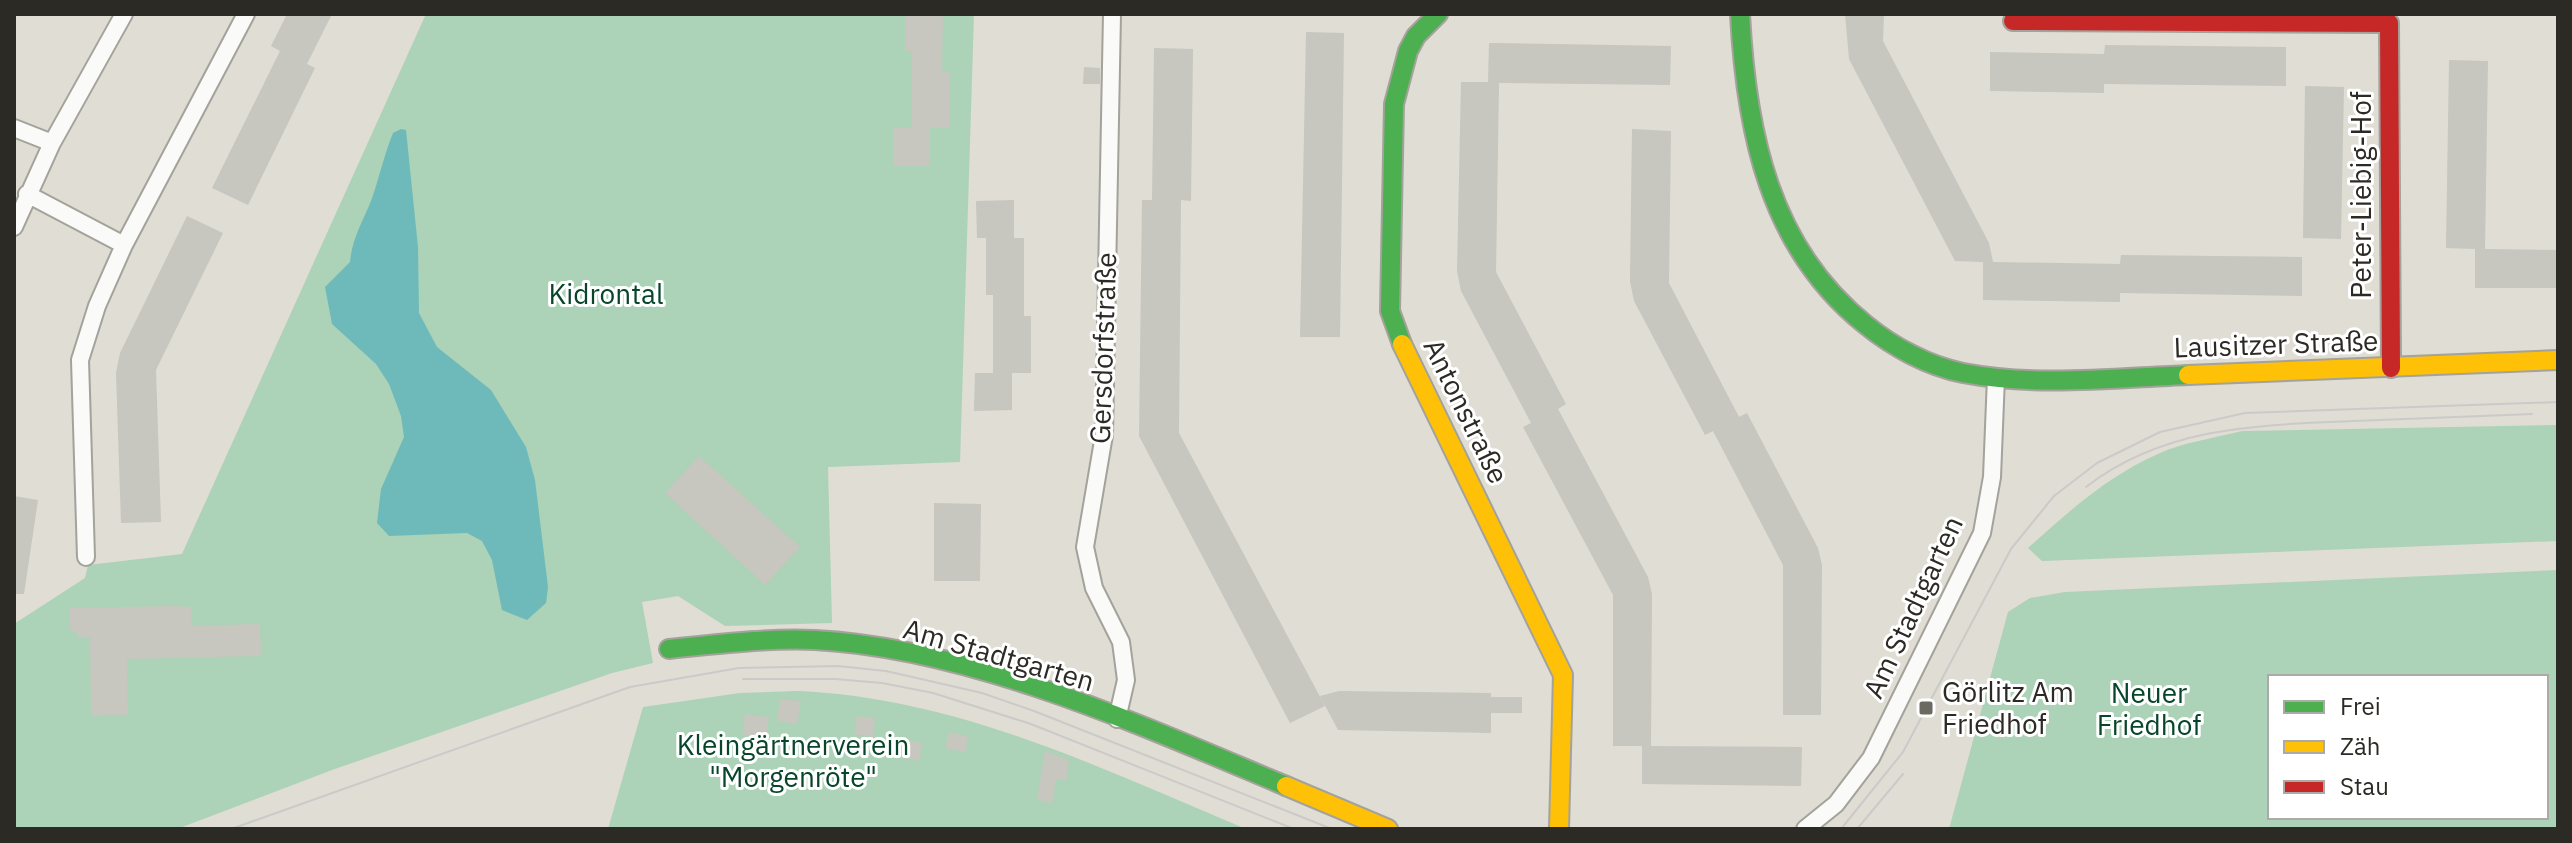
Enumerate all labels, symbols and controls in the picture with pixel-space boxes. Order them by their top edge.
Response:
street label: Peter-Liebig-Hof [2342,91,2379,299]
street label: Gersdorfstraße [1081,251,1124,444]
park label: Kidrontal [548,275,664,312]
street label: Lausitzer Straße [2173,321,2379,366]
street label: Antonstraße [1415,332,1517,489]
street label: Am Stadtgarten [1854,510,1971,704]
street label: Am Stadtgarten [899,610,1099,699]
place label: Görlitz Am Friedhof [1942,673,2074,742]
park label: Neuer Friedhof [2097,674,2201,743]
legend [2268,675,2548,819]
text: Frei [2340,690,2381,722]
marker: Görlitz Am Friedhof [1917,699,1935,717]
park label: Kleingärtnerverein "Morgenröte" [677,726,909,795]
text: Zäh [2340,730,2380,762]
text: Stau [2340,770,2389,802]

